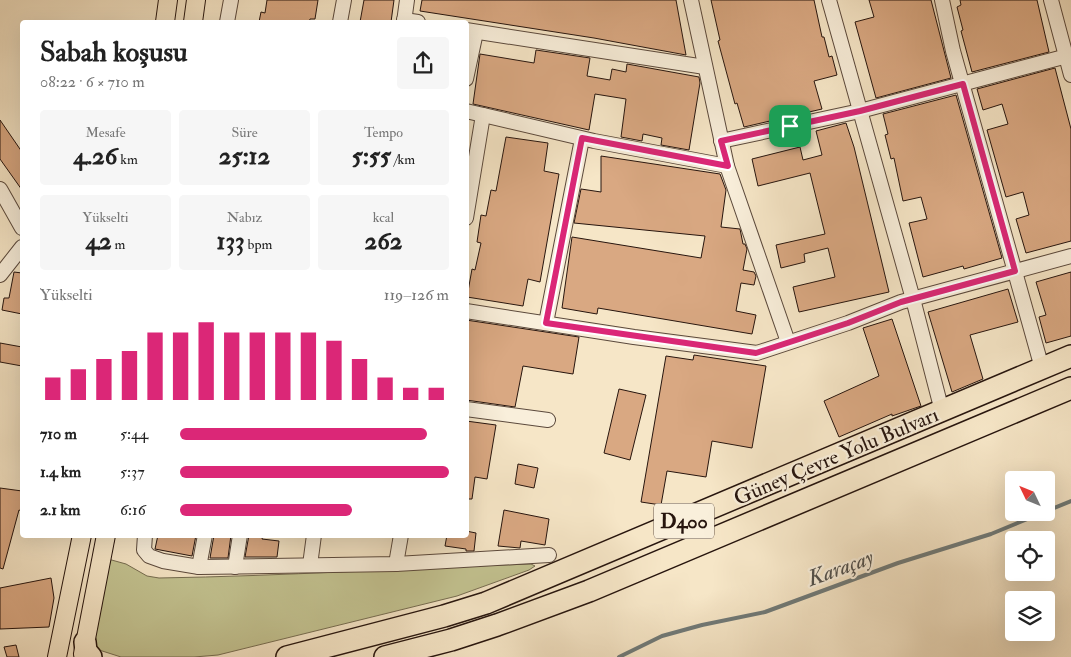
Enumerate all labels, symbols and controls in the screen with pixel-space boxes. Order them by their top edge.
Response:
text: Sabah koşusu [40,35,187,70]
button: share [397,37,449,89]
text: 08:22 · 6 × 710 m [40,72,145,92]
pin [769,105,811,147]
icon: arrive [776,112,804,140]
text: Mesafe [85,124,126,141]
text: Süre [232,124,258,141]
text: Tempo [364,124,403,141]
text: 4.26 [73,141,117,172]
text: 25:12 [219,141,270,172]
text: 5:55 [352,141,391,172]
text: km [117,151,138,168]
text: /km [391,151,415,168]
text: Yükselti [83,209,128,226]
text: Nabız [227,209,262,226]
text: kcal [373,209,394,226]
text: 42 [86,226,112,257]
text: 133 [217,226,245,257]
text: 262 [365,226,402,257]
text: m [112,236,125,253]
text: bpm [245,236,272,253]
text: Yükselti [40,285,92,305]
text: 119–126 m [384,285,449,305]
street label: Güney Çevre Yolu Bulvarı [730,401,943,512]
text: 710 m [40,424,77,444]
text: 5:44 [120,424,148,444]
text: 1.4 km [40,462,81,482]
text: 5:37 [120,462,144,482]
north arrow [1005,471,1055,521]
map controls [1005,471,1055,641]
text: 2.1 km [40,500,80,520]
text: 6:16 [120,500,146,520]
road number: D400 [654,504,714,538]
button: locate [1005,531,1055,581]
water label: Karaçay [803,543,878,593]
button: layers [1005,591,1055,641]

